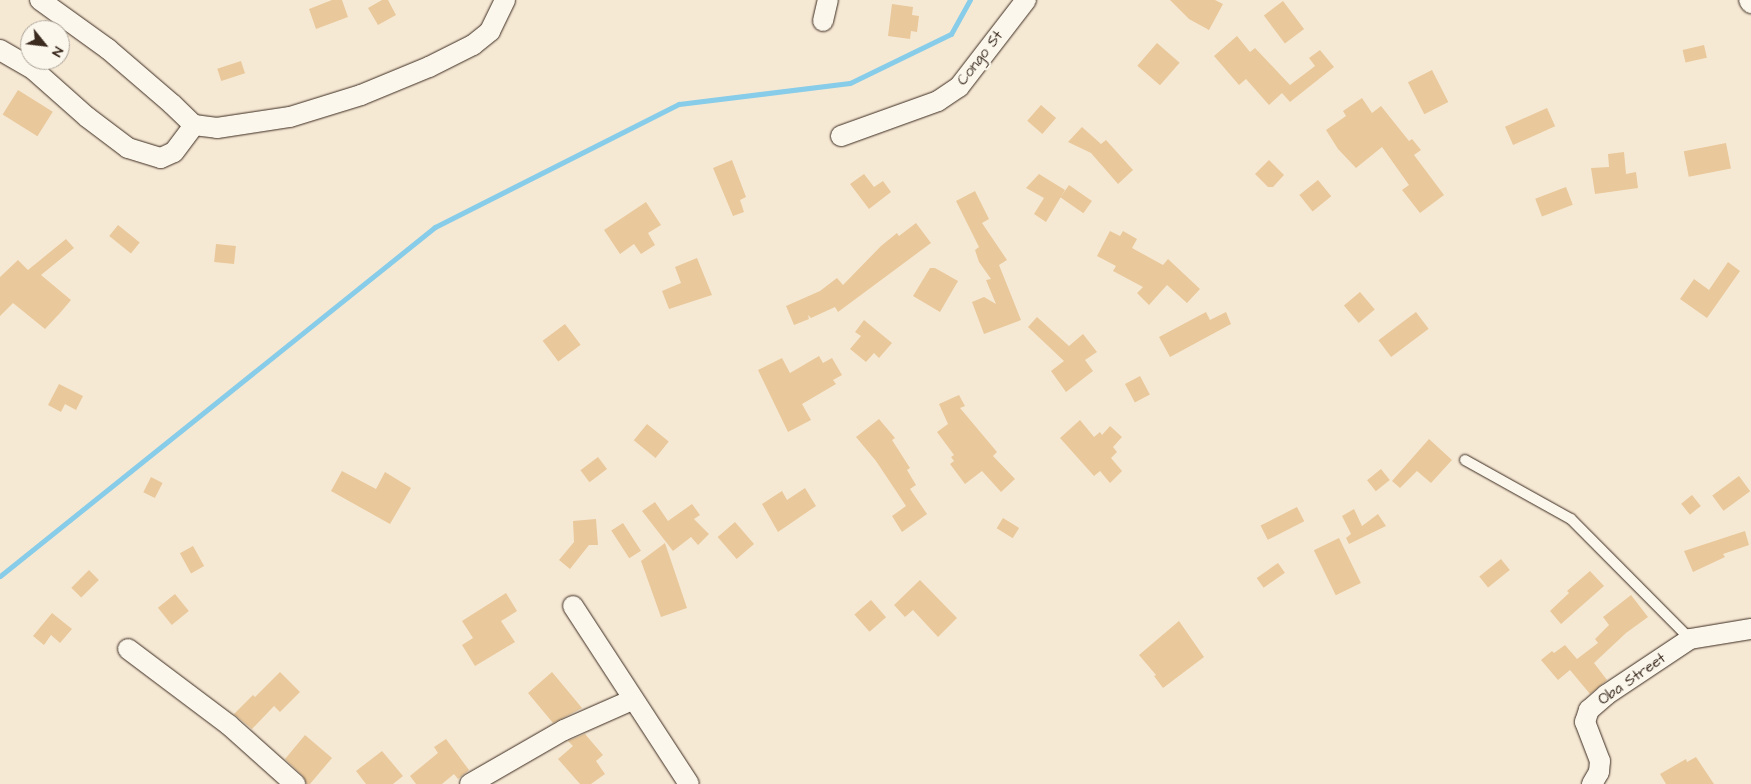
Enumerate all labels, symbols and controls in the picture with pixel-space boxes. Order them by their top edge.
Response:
north arrow [20,20,70,70]
street label: Congo St [953,27,1007,89]
text: N [46,43,68,60]
street label: Oba Street [1595,649,1669,709]

